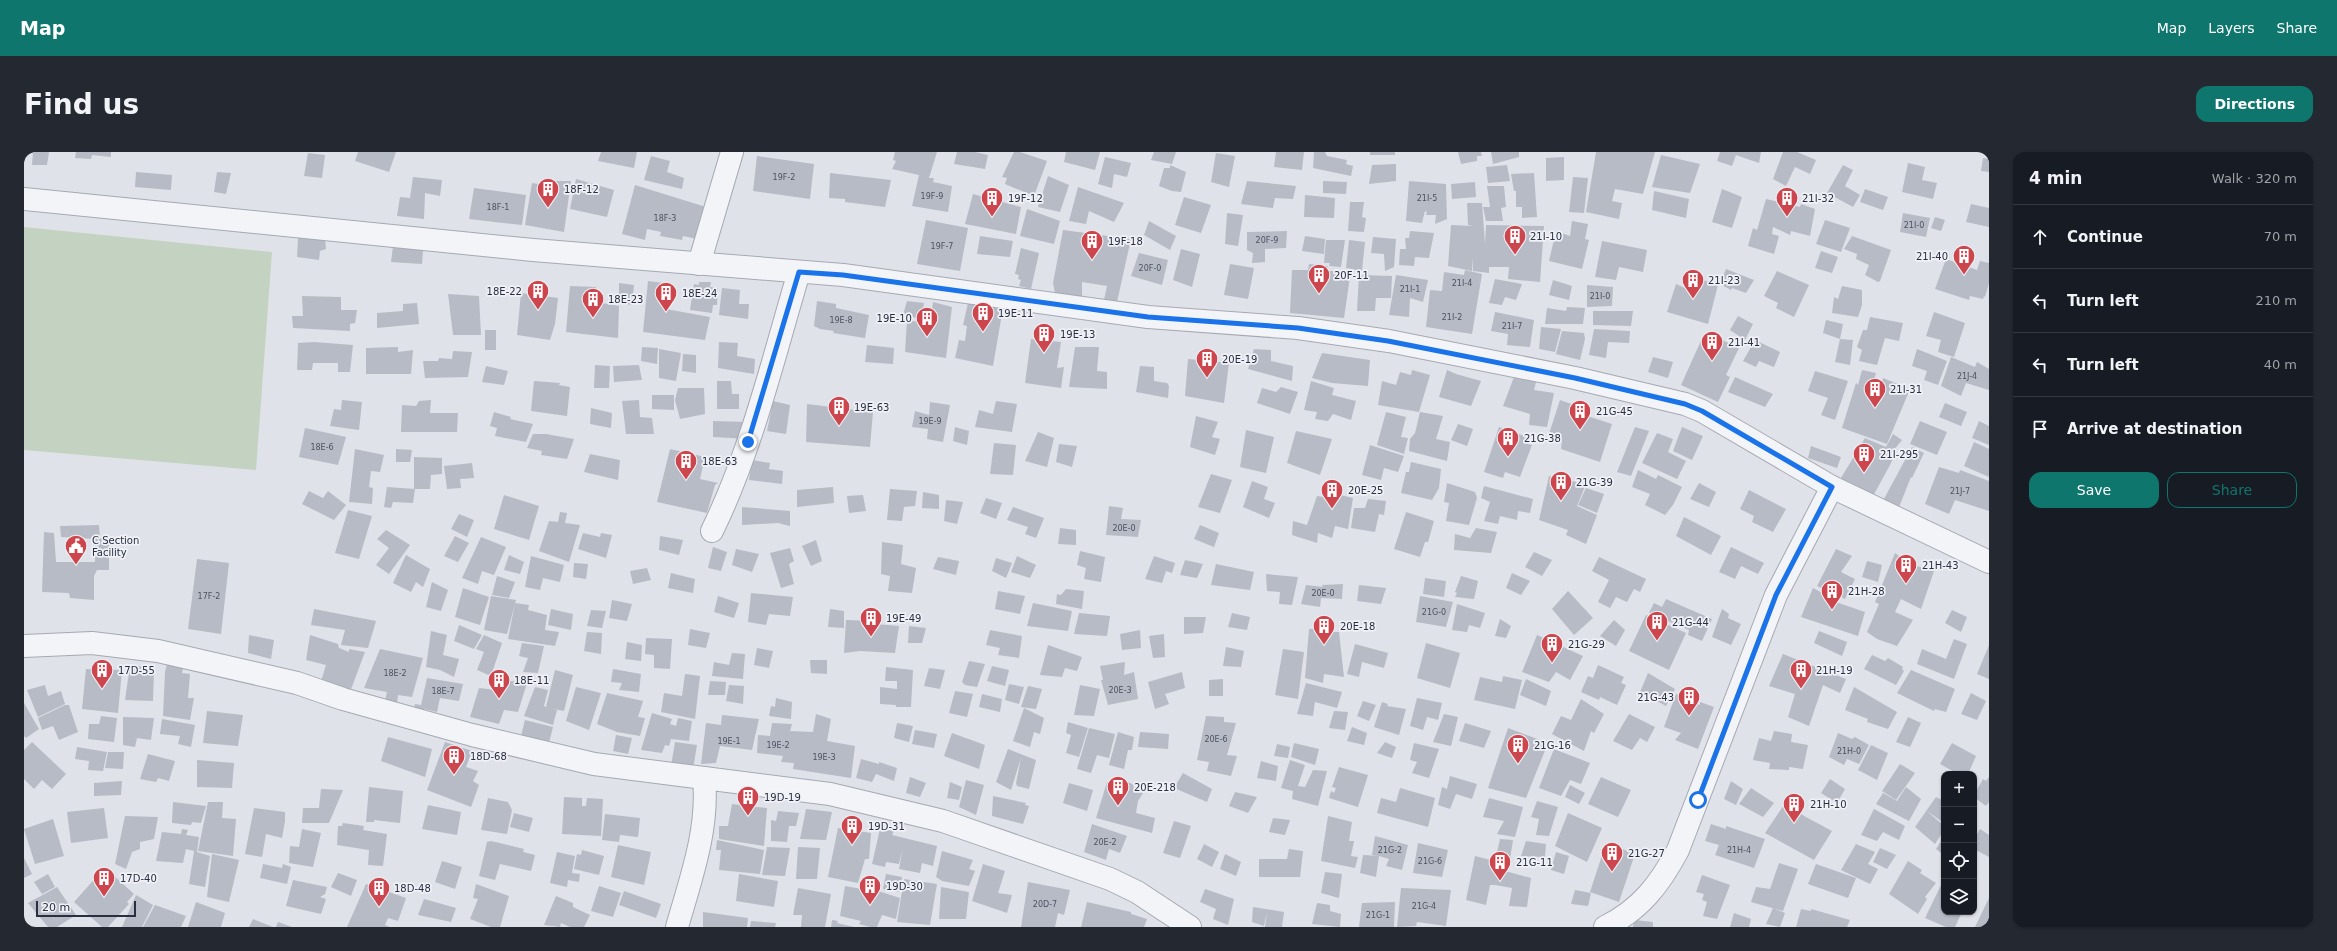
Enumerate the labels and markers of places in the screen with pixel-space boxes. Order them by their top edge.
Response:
building icon: 18F-12 [535,176,561,209]
place label: 18F-12 [564,184,599,195]
building icon: 19F-12 [979,185,1005,218]
building icon: 21I-32 [1774,185,1800,218]
place label: 19F-12 [1008,193,1043,204]
place label: 21I-32 [1802,193,1834,204]
building icon: 21I-10 [1502,223,1528,256]
building icon: 19F-18 [1079,228,1105,261]
place label: 21I-10 [1530,231,1562,242]
place label: 19F-18 [1108,236,1143,247]
building icon: 21I-40 [1951,243,1977,276]
place label: 21I-40 [1916,251,1948,262]
building icon: 20F-11 [1306,262,1332,295]
building icon: 21I-23 [1680,267,1706,300]
place label: 20F-11 [1334,270,1369,281]
place label: 21I-23 [1708,275,1740,286]
building icon: 18E-22 [525,278,551,311]
building icon: 18E-24 [653,280,679,313]
place label: 18E-22 [487,286,522,297]
building icon: 18E-23 [580,286,606,319]
place label: 18E-24 [682,288,717,299]
place label: 18E-23 [608,294,643,305]
building icon: 19E-11 [970,300,996,333]
building icon: 19E-10 [914,305,940,338]
place label: 19E-11 [998,308,1033,319]
place label: 19E-10 [877,313,912,324]
building icon: 19E-13 [1031,321,1057,354]
place label: 19E-13 [1060,329,1095,340]
building icon: 21I-41 [1699,329,1725,362]
place label: 21I-41 [1728,337,1760,348]
building icon: 20E-19 [1194,346,1220,379]
place label: 20E-19 [1222,354,1257,365]
building icon: 21I-31 [1862,376,1888,409]
place label: 21I-31 [1890,384,1922,395]
building icon: 19E-63 [826,394,852,427]
building icon: 21G-45 [1567,398,1593,431]
place label: 19E-63 [854,402,889,413]
place label: 21G-45 [1596,406,1633,417]
building icon: 21G-38 [1495,425,1521,458]
place label: 21G-38 [1524,433,1561,444]
building icon: 21I-295 [1851,441,1877,474]
building icon: 18E-63 [673,448,699,481]
place label: 21I-295 [1880,449,1918,460]
place label: 18E-63 [702,456,737,467]
building icon: 21G-39 [1548,469,1574,502]
building icon: 20E-25 [1319,477,1345,510]
place label: 21G-39 [1576,477,1613,488]
place label: 20E-25 [1348,485,1383,496]
public building icon: C Section Facility [63,533,89,566]
place label: C Section Facility [92,535,139,558]
building icon: 21H-43 [1893,552,1919,585]
place label: 21H-43 [1922,560,1959,571]
building icon: 21H-28 [1819,578,1845,611]
place label: 21H-28 [1848,586,1885,597]
building icon: 19E-49 [858,605,884,638]
building icon: 21G-44 [1644,609,1670,642]
place label: 19E-49 [886,613,921,624]
building icon: 20E-18 [1311,613,1337,646]
place label: 21G-44 [1672,617,1709,628]
place label: 20E-18 [1340,621,1375,632]
building icon: 21G-29 [1539,631,1565,664]
place label: 21G-29 [1568,639,1605,650]
building icon: 17D-55 [89,657,115,690]
building icon: 21H-19 [1788,657,1814,690]
place label: 17D-55 [118,665,155,676]
place label: 21H-19 [1816,665,1853,676]
building icon: 18E-11 [486,667,512,700]
place label: 18E-11 [514,675,549,686]
building icon: 21G-43 [1676,684,1702,717]
place label: 21G-43 [1637,692,1674,703]
building icon: 21G-16 [1505,732,1531,765]
place label: 21G-16 [1534,740,1571,751]
building icon: 18D-68 [441,743,467,776]
place label: 18D-68 [470,751,507,762]
building icon: 20E-218 [1105,774,1131,807]
place label: 20E-218 [1134,782,1176,793]
building icon: 19D-19 [735,784,761,817]
building icon: 21H-10 [1781,791,1807,824]
place label: 19D-19 [764,792,801,803]
place label: 21H-10 [1810,799,1847,810]
building icon: 19D-31 [839,813,865,846]
place label: 19D-31 [868,821,905,832]
building icon: 21G-27 [1599,840,1625,873]
place label: 21G-27 [1628,848,1665,859]
building icon: 21G-11 [1487,849,1513,882]
place label: 21G-11 [1516,857,1553,868]
building icon: 17D-40 [91,865,117,898]
place label: 17D-40 [120,873,157,884]
building icon: 19D-30 [857,873,883,906]
building icon: 18D-48 [366,875,392,908]
place label: 19D-30 [886,881,923,892]
place label: 18D-48 [394,883,431,894]

